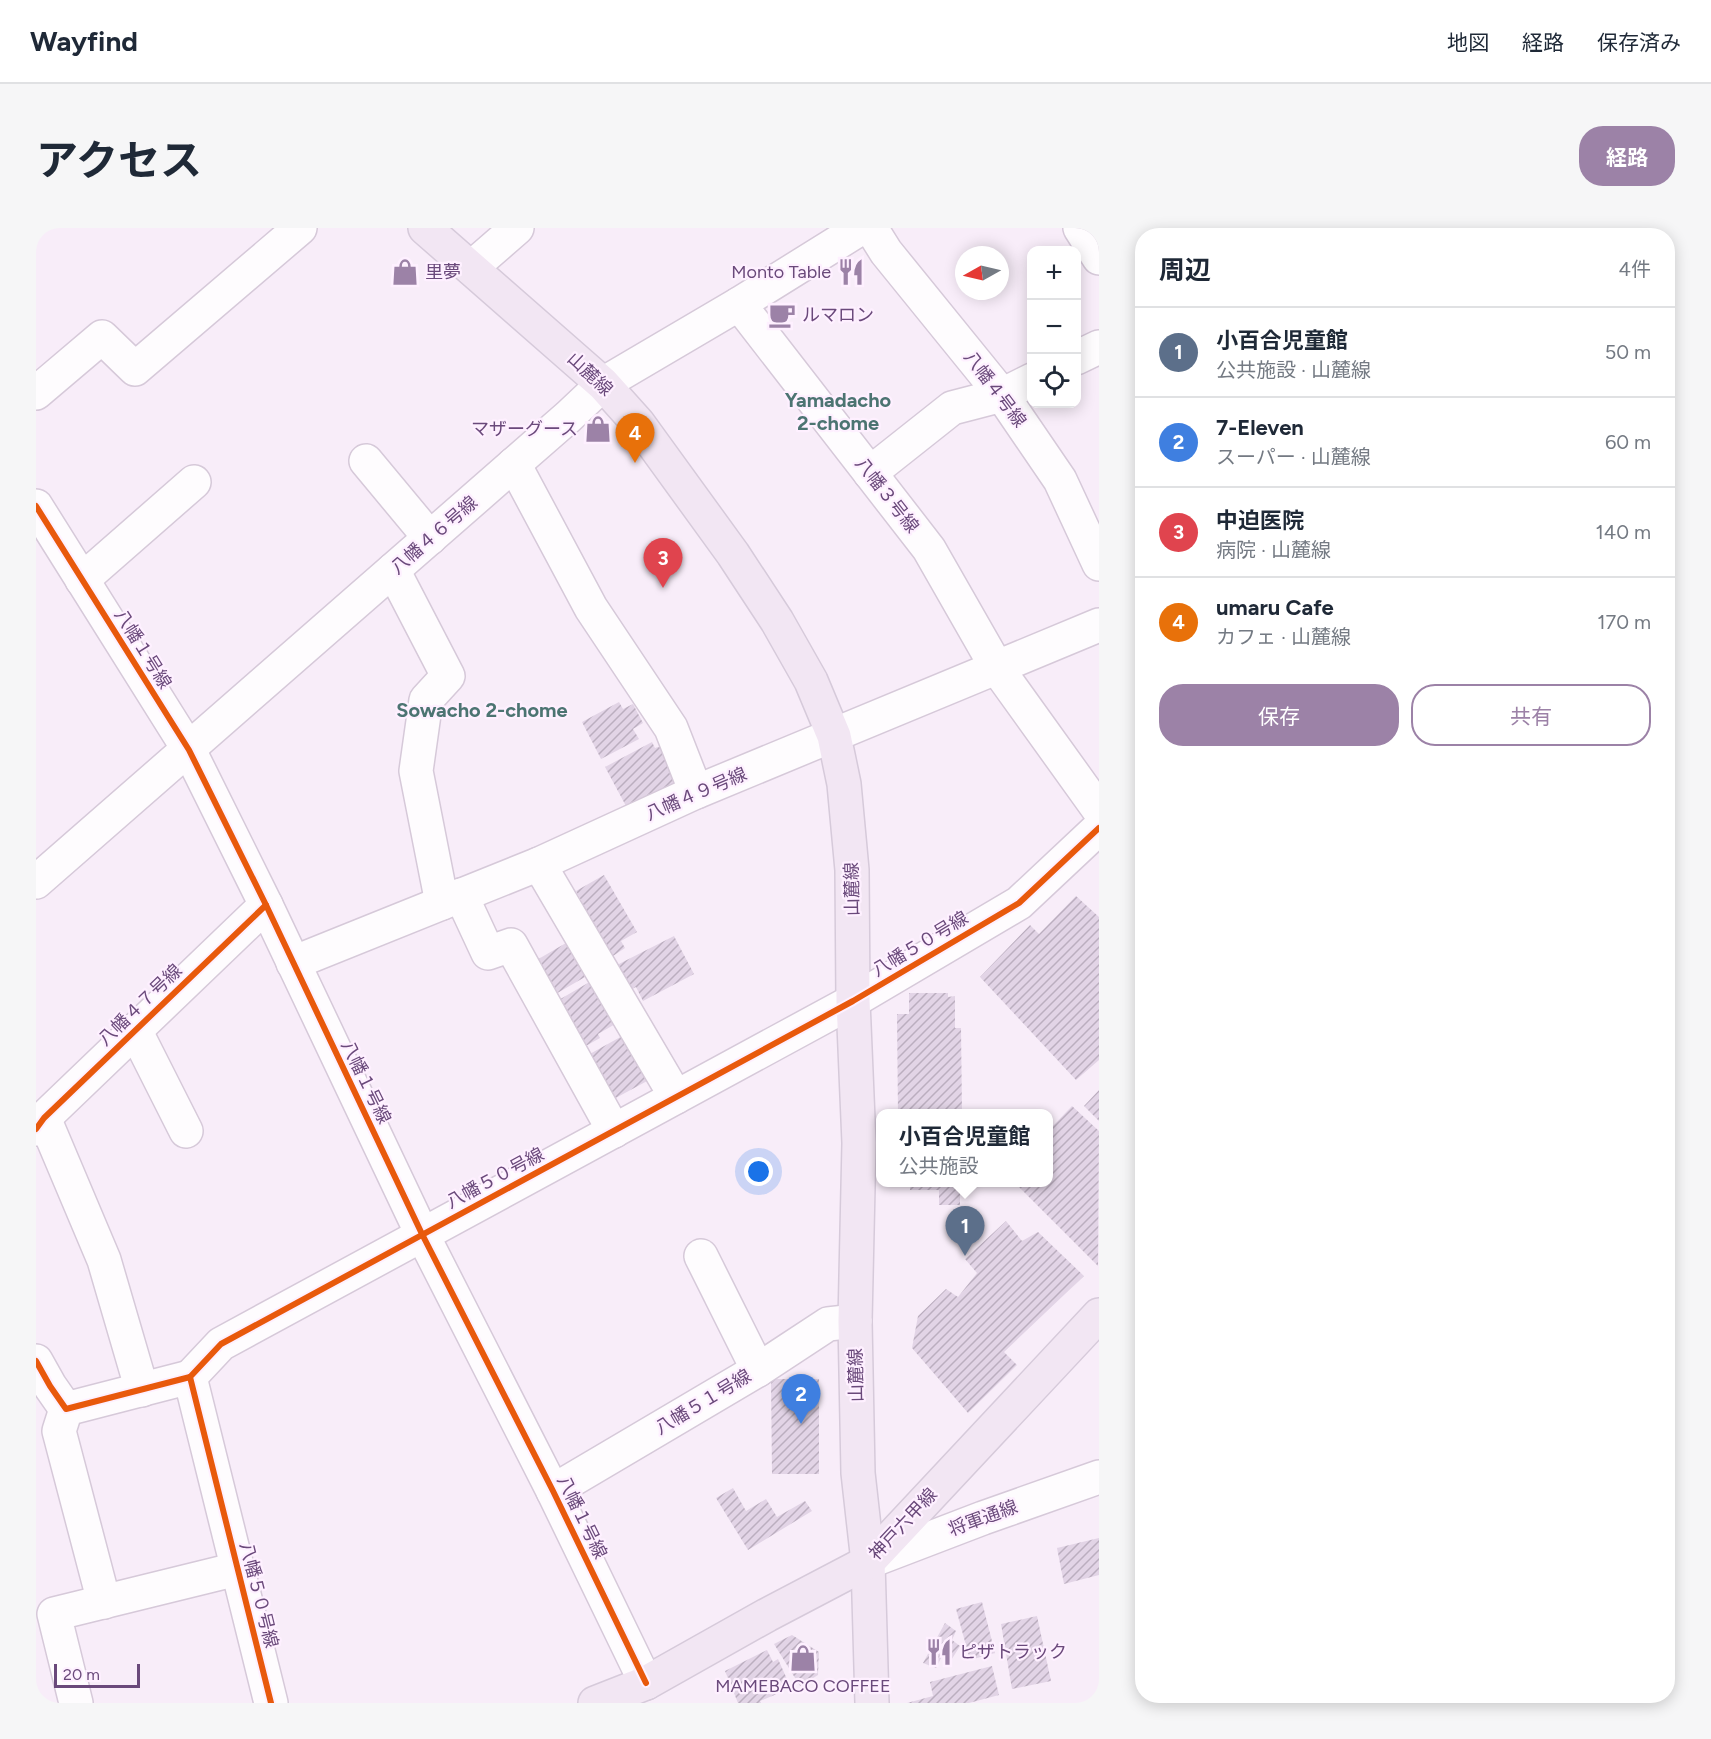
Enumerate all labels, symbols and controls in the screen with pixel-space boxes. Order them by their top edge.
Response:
text: Wayfind [30,24,138,58]
text: 地図 [1447,30,1489,55]
text: 経路 [1522,30,1564,55]
text: 保存済み [1597,30,1681,55]
button: 経路 [1579,126,1675,186]
text: アクセス [36,135,202,186]
north arrow [955,246,1009,300]
map controls [1027,246,1081,408]
button: + [1027,246,1081,300]
text: 周辺 [1159,254,1211,286]
shop icon: 里夢 [390,257,420,287]
restaurant icon: Monto Table [836,257,866,287]
text: 4件 [1619,257,1651,281]
place label: 里夢 [425,261,461,283]
place label: Monto Table [731,261,831,283]
cafe icon: ルマロン [767,300,797,330]
button: − [1027,300,1081,354]
place label: ルマロン [802,304,874,326]
text: 小百合児童館 [1216,327,1348,354]
text: 1 [1174,340,1183,364]
text: 50 m [1605,340,1651,364]
street label: 八幡４号線 [959,346,1031,432]
street label: 山麓線 [563,348,617,400]
button: locate [1027,354,1081,408]
text: 公共施設 · 山麓線 [1216,358,1371,382]
district label: Yamadacho 2-chome [785,388,892,435]
shop icon: マザーグース [583,414,613,444]
pin: 4 [616,414,654,463]
text: 7-Eleven [1216,414,1304,441]
place label: マザーグース [471,418,578,440]
text: 2 [1173,430,1184,454]
text: 60 m [1605,430,1651,454]
text: スーパー · 山麓線 [1216,445,1371,469]
street label: 八幡３号線 [851,453,923,537]
street label: 八幡４６号線 [386,491,482,579]
text: 中迫医院 [1216,507,1304,534]
text: 3 [1173,520,1184,544]
text: 140 m [1596,520,1651,544]
pin: 3 [644,538,682,588]
text: 病院 · 山麓線 [1216,538,1331,562]
text: umaru Cafe [1216,594,1334,621]
street label: 八幡１号線 [110,605,176,693]
text: 4 [1172,610,1185,634]
text: 170 m [1597,610,1651,634]
text: カフェ · 山麓線 [1216,625,1351,649]
button: 保存 [1159,684,1399,746]
button: 共有 [1411,684,1651,746]
district label: Sowacho 2-chome [396,698,568,722]
street label: 八幡４９号線 [642,763,750,825]
street label: 山麓線 [841,862,863,916]
street label: 八幡５０号線 [868,907,972,981]
street label: 八幡４７号線 [94,960,186,1050]
street label: 八幡１号線 [336,1037,396,1127]
popup [876,1109,1053,1187]
text: 小百合児童館 [898,1123,1031,1150]
street label: 八幡５０号線 [442,1143,548,1213]
text: 公共施設 [898,1154,978,1178]
your location [744,1157,773,1186]
pin: 1 [946,1206,984,1256]
street label: 山麓線 [845,1348,867,1402]
street label: 八幡５１号線 [651,1365,755,1439]
pin: 2 [782,1374,820,1424]
street label: 八幡１号線 [552,1472,612,1562]
street label: 神戸六甲線 [864,1484,942,1564]
street label: 将軍通線 [945,1495,1021,1541]
street label: 八幡５０号線 [235,1540,283,1650]
restaurant icon: ピザトラック [924,1637,954,1667]
place label: ピザトラック [959,1641,1067,1663]
shop icon: MAMEBACO COFFEE [788,1643,818,1673]
scale bar [54,1661,140,1688]
text: 20 m [63,1665,100,1684]
place label: MAMEBACO COFFEE [715,1675,891,1697]

